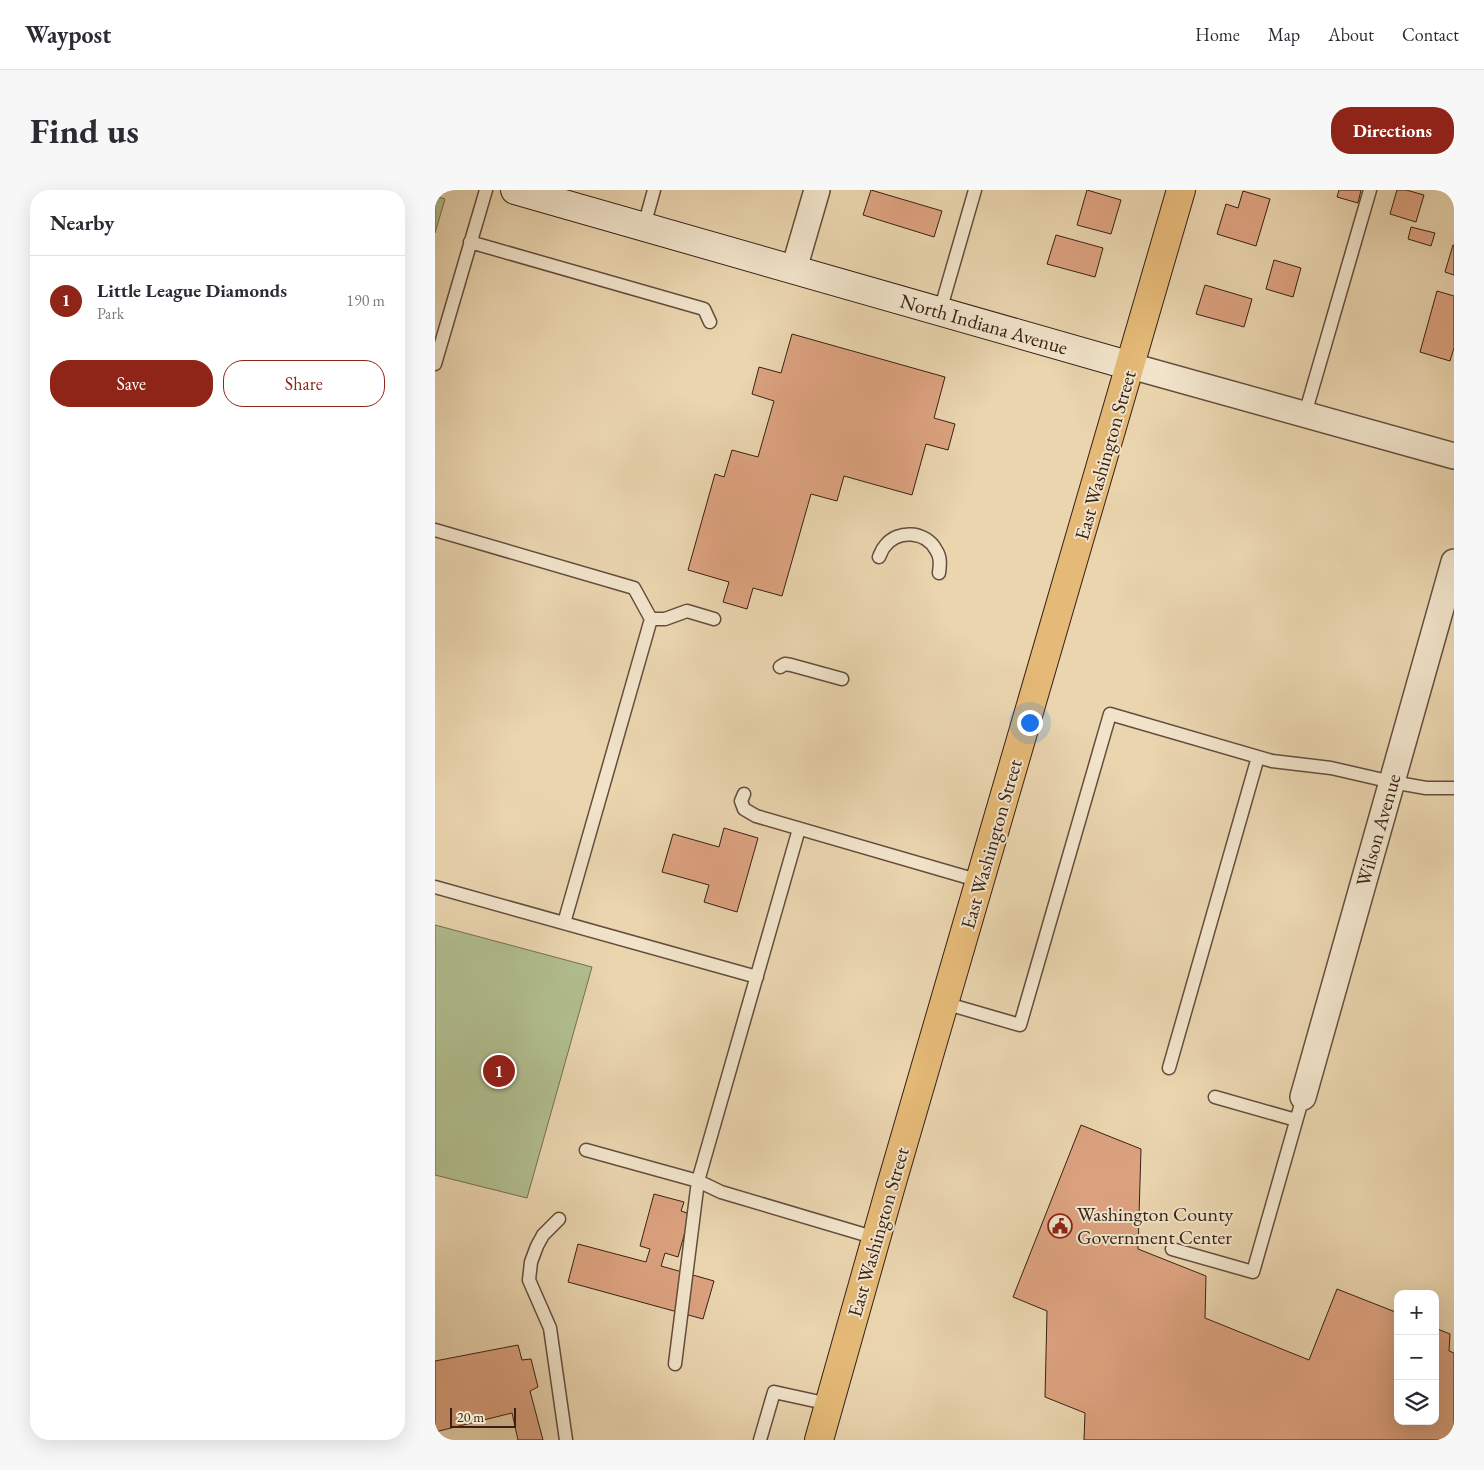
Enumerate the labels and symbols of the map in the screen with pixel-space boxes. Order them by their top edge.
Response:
street label: North Indiana Avenue [897,288,1071,360]
street label: East Washington Street [1068,366,1142,543]
your location [1017,710,1043,736]
street label: East Washington Street [954,755,1028,932]
street label: Wilson Avenue [1350,771,1407,889]
pin: 1 [483,1052,515,1090]
street label: East Washington Street [841,1143,915,1320]
place label: Washington County Government Center [1077,1201,1233,1250]
public building icon: Washington County Government Center [1047,1213,1073,1239]
scale bar [450,1405,516,1428]

